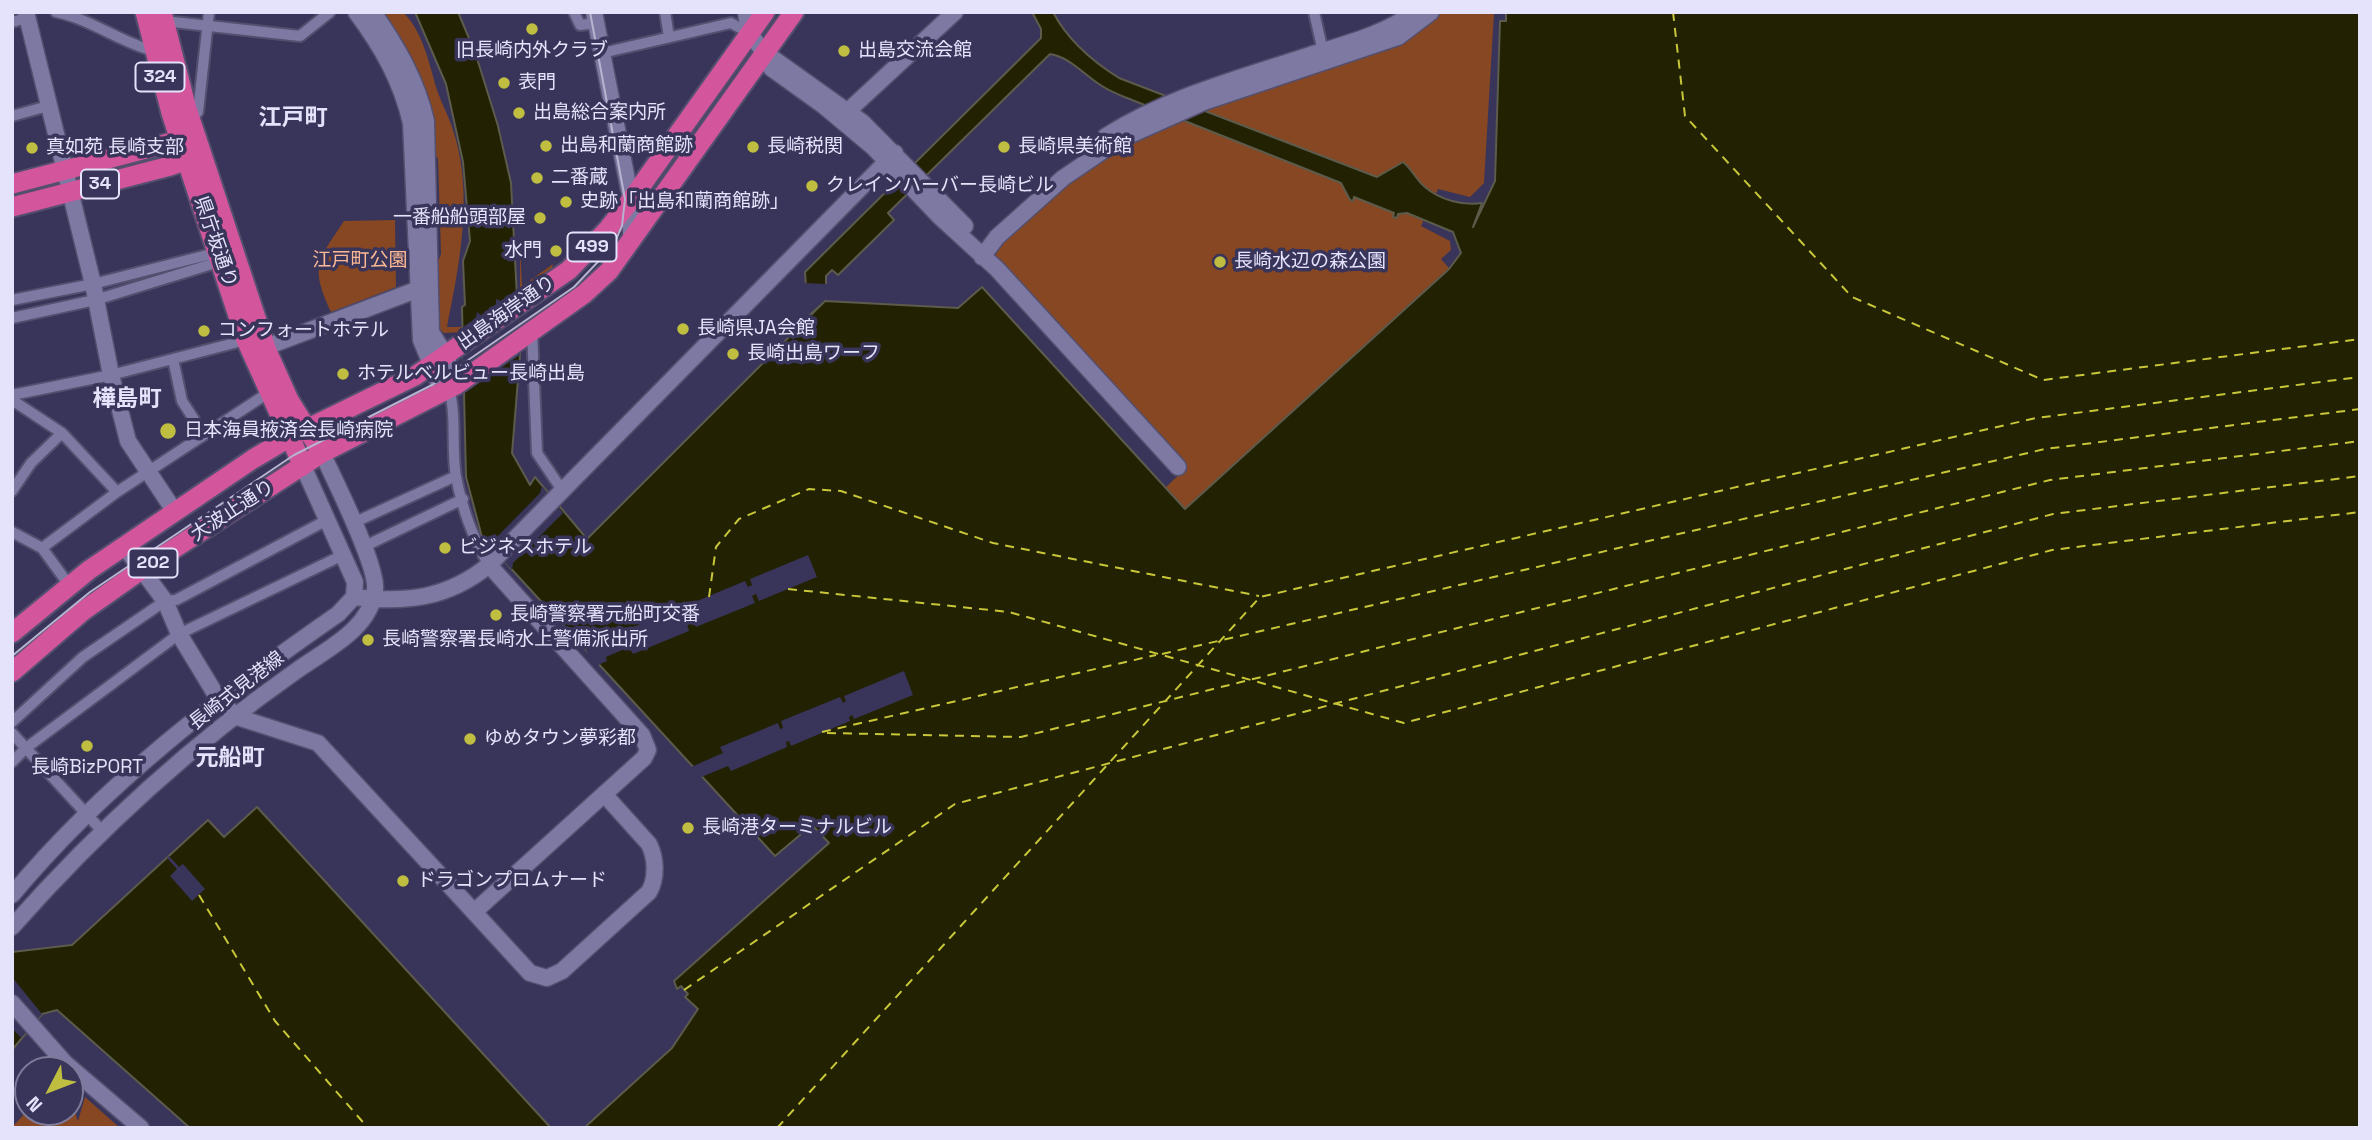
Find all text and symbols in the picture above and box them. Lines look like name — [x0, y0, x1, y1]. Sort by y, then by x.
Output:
marker: 旧長崎内外クラブ — [524, 21, 540, 37]
place label: 旧長崎内外クラブ — [456, 40, 608, 62]
place label: 出島交流会館 — [858, 40, 972, 62]
marker: 出島交流会館 — [836, 43, 852, 59]
road number: 324 — [136, 62, 184, 92]
place label: 表門 — [518, 72, 556, 94]
marker: 表門 — [496, 75, 512, 91]
place label: 出島総合案内所 — [533, 102, 666, 124]
district label: 江戸町 — [259, 105, 327, 133]
marker: 出島総合案内所 — [511, 105, 527, 121]
place label: 出島和蘭商館跡 — [560, 135, 693, 157]
place label: 長崎税関 — [767, 136, 843, 158]
place label: 長崎県美術館 — [1018, 136, 1132, 158]
place label: 真如苑 長崎支部 — [46, 137, 184, 159]
marker: 出島和蘭商館跡 — [538, 138, 554, 154]
marker: 長崎税関 — [745, 139, 761, 155]
marker: 長崎県美術館 — [996, 139, 1012, 155]
marker: 真如苑 長崎支部 — [24, 140, 40, 156]
place label: 二番蔵 — [551, 167, 608, 189]
road number: 34 — [81, 169, 119, 198]
marker: 二番蔵 — [529, 170, 545, 186]
place label: クレインハーバー長崎ビル — [826, 175, 1054, 197]
marker: クレインハーバー長崎ビル — [804, 178, 820, 194]
place label: 史跡「出島和蘭商館跡」 — [580, 191, 789, 213]
street label: 県庁坂通り — [189, 193, 241, 291]
marker: 史跡「出島和蘭商館跡」 — [558, 194, 574, 210]
place label: 一番船船頭部屋 — [393, 207, 526, 229]
marker: 一番船船頭部屋 — [532, 210, 548, 226]
road number: 499 — [568, 232, 616, 262]
place label: 水門 — [504, 240, 542, 262]
marker: 水門 — [548, 243, 564, 259]
park label: 江戸町公園 — [313, 250, 407, 272]
place label: 長崎水辺の森公園 — [1234, 251, 1386, 273]
marker: 長崎水辺の森公園 — [1212, 254, 1228, 270]
street label: 出島海岸通り — [454, 271, 560, 355]
place label: 長崎県JA会館 — [697, 318, 815, 340]
place label: コンフォートホテル — [218, 320, 389, 342]
marker: 長崎県JA会館 — [675, 321, 691, 337]
marker: コンフォートホテル — [196, 323, 212, 339]
place label: 長崎出島ワーフ — [747, 343, 880, 365]
marker: 長崎出島ワーフ — [725, 346, 741, 362]
place label: ホテルベルビュー長崎出島 — [357, 363, 585, 385]
marker: ホテルベルビュー長崎出島 — [335, 366, 351, 382]
district label: 樺島町 — [93, 386, 161, 414]
place label: 日本海員掖済会長崎病院 — [184, 420, 393, 442]
marker: 日本海員掖済会長崎病院 — [158, 421, 178, 441]
street label: 大波止通り — [187, 476, 279, 546]
place label: ビジネスホテル — [459, 537, 592, 559]
marker: ビジネスホテル — [437, 540, 453, 556]
road number: 202 — [128, 548, 178, 578]
place label: 長崎警察署元船町交番 — [510, 604, 700, 626]
marker: 長崎警察署元船町交番 — [488, 607, 504, 623]
place label: 長崎警察署長崎水上警備派出所 — [382, 629, 648, 651]
marker: 長崎警察署長崎水上警備派出所 — [360, 632, 376, 648]
street label: 長崎式見港線 — [185, 647, 289, 735]
place label: ゆめタウン夢彩都 — [484, 728, 636, 750]
marker: ゆめタウン夢彩都 — [462, 731, 478, 747]
marker: 長崎BizPORT — [79, 738, 95, 754]
district label: 元船町 — [196, 745, 264, 773]
place label: 長崎BizPORT — [31, 757, 143, 779]
place label: 長崎港ターミナルビル — [702, 817, 892, 839]
marker: 長崎港ターミナルビル — [680, 820, 696, 836]
place label: ドラゴンプロムナード — [417, 870, 607, 892]
marker: ドラゴンプロムナード — [395, 873, 411, 889]
north arrow — [14, 1056, 84, 1126]
text: N — [21, 1091, 48, 1117]

